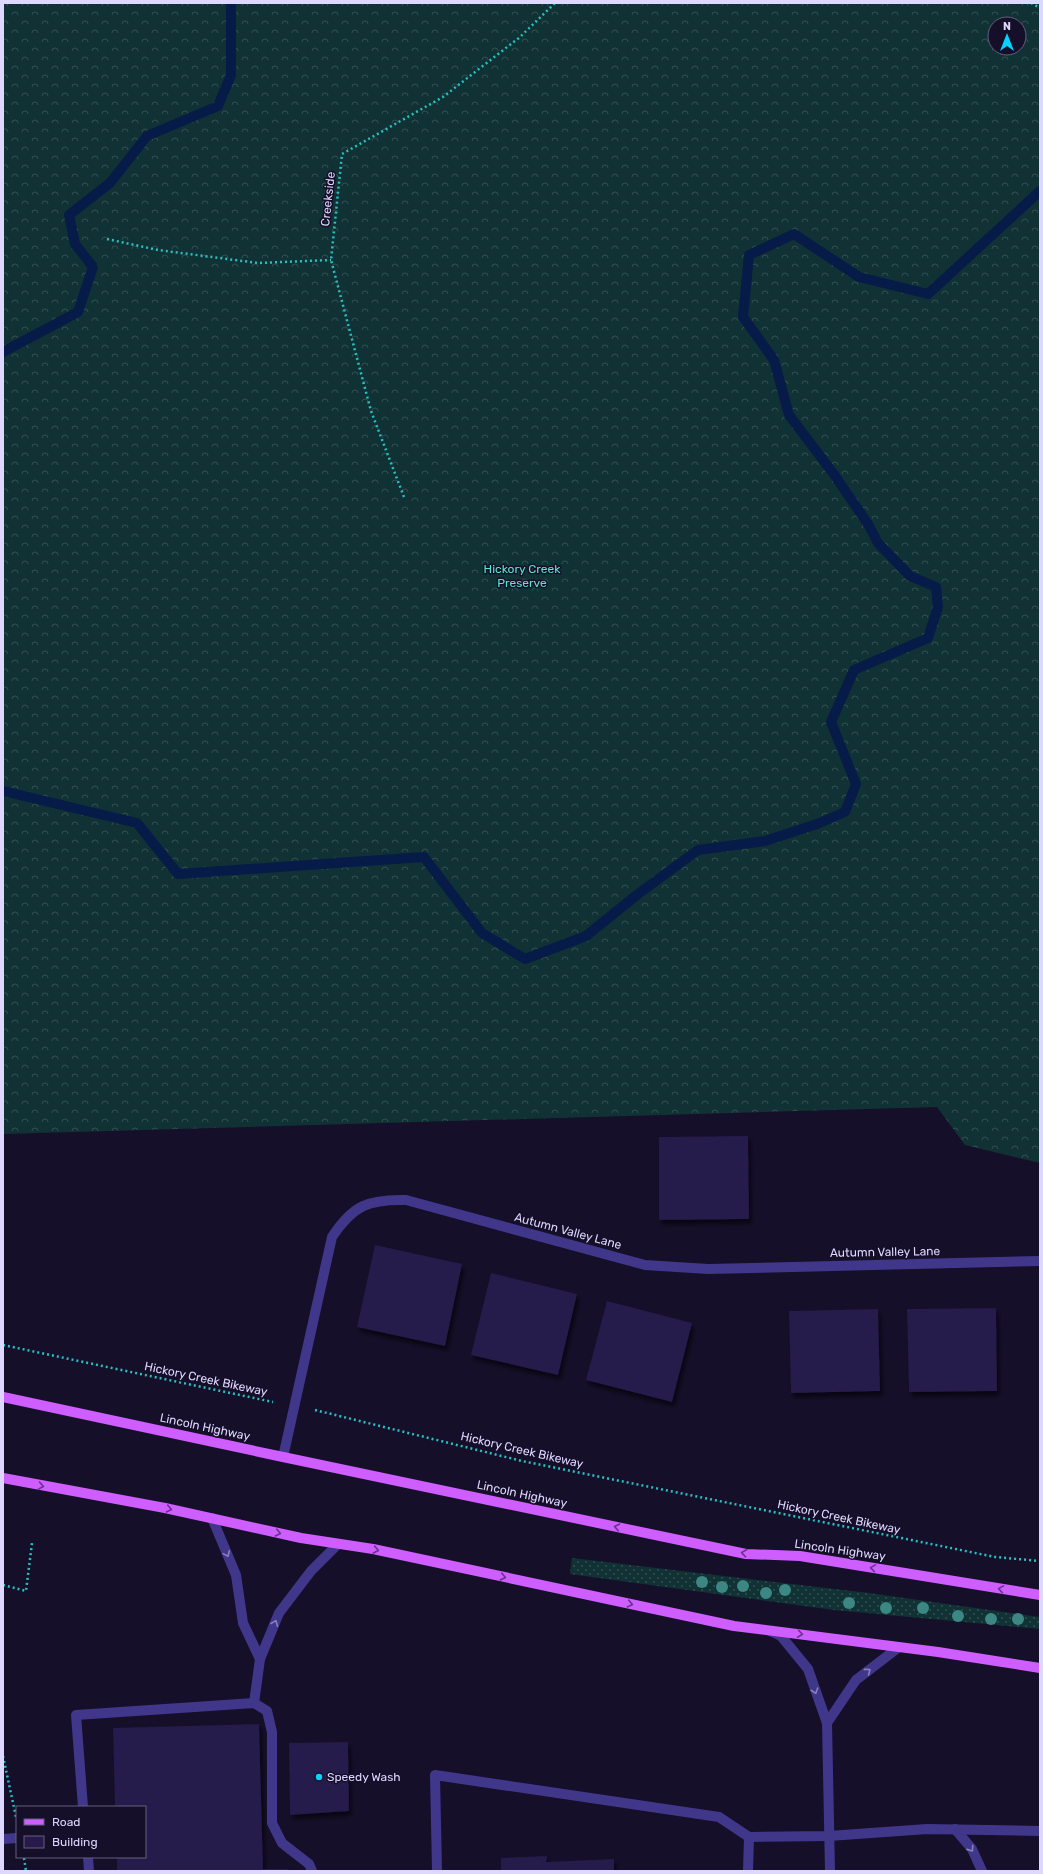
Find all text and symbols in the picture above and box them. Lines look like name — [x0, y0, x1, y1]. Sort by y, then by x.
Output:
north arrow — [987, 16, 1027, 56]
text: N — [1003, 20, 1011, 33]
street label: Creekside — [318, 171, 338, 227]
park label: Hickory Creek Preserve — [484, 562, 561, 590]
street label: Autumn Valley Lane — [513, 1210, 623, 1252]
street label: Autumn Valley Lane — [830, 1244, 941, 1260]
street label: Hickory Creek Bikeway — [143, 1359, 269, 1399]
street label: Lincoln Highway — [159, 1411, 252, 1443]
street label: Hickory Creek Bikeway — [459, 1429, 585, 1471]
street label: Lincoln Highway — [476, 1478, 569, 1510]
one-way arrow — [38, 1481, 44, 1490]
street label: Hickory Creek Bikeway — [776, 1497, 902, 1537]
one-way arrow — [166, 1504, 172, 1512]
one-way arrow — [614, 1524, 620, 1532]
one-way arrow — [274, 1528, 281, 1537]
street label: Lincoln Highway — [793, 1537, 887, 1563]
one-way arrow — [373, 1546, 379, 1554]
one-way arrow — [741, 1549, 747, 1558]
one-way arrow — [222, 1550, 230, 1558]
one-way arrow — [870, 1564, 876, 1573]
one-way arrow — [500, 1573, 506, 1581]
one-way arrow — [998, 1585, 1005, 1594]
one-way arrow — [627, 1600, 634, 1608]
one-way arrow — [270, 1619, 278, 1626]
one-way arrow — [797, 1629, 803, 1638]
one-way arrow — [864, 1668, 871, 1676]
one-way arrow — [811, 1687, 819, 1694]
place label: Speedy Wash — [327, 1770, 401, 1784]
marker: Speedy Wash — [314, 1772, 324, 1782]
legend — [16, 1806, 146, 1858]
text: Road — [52, 1815, 80, 1829]
text: Building — [52, 1835, 98, 1849]
one-way arrow — [966, 1844, 973, 1851]

